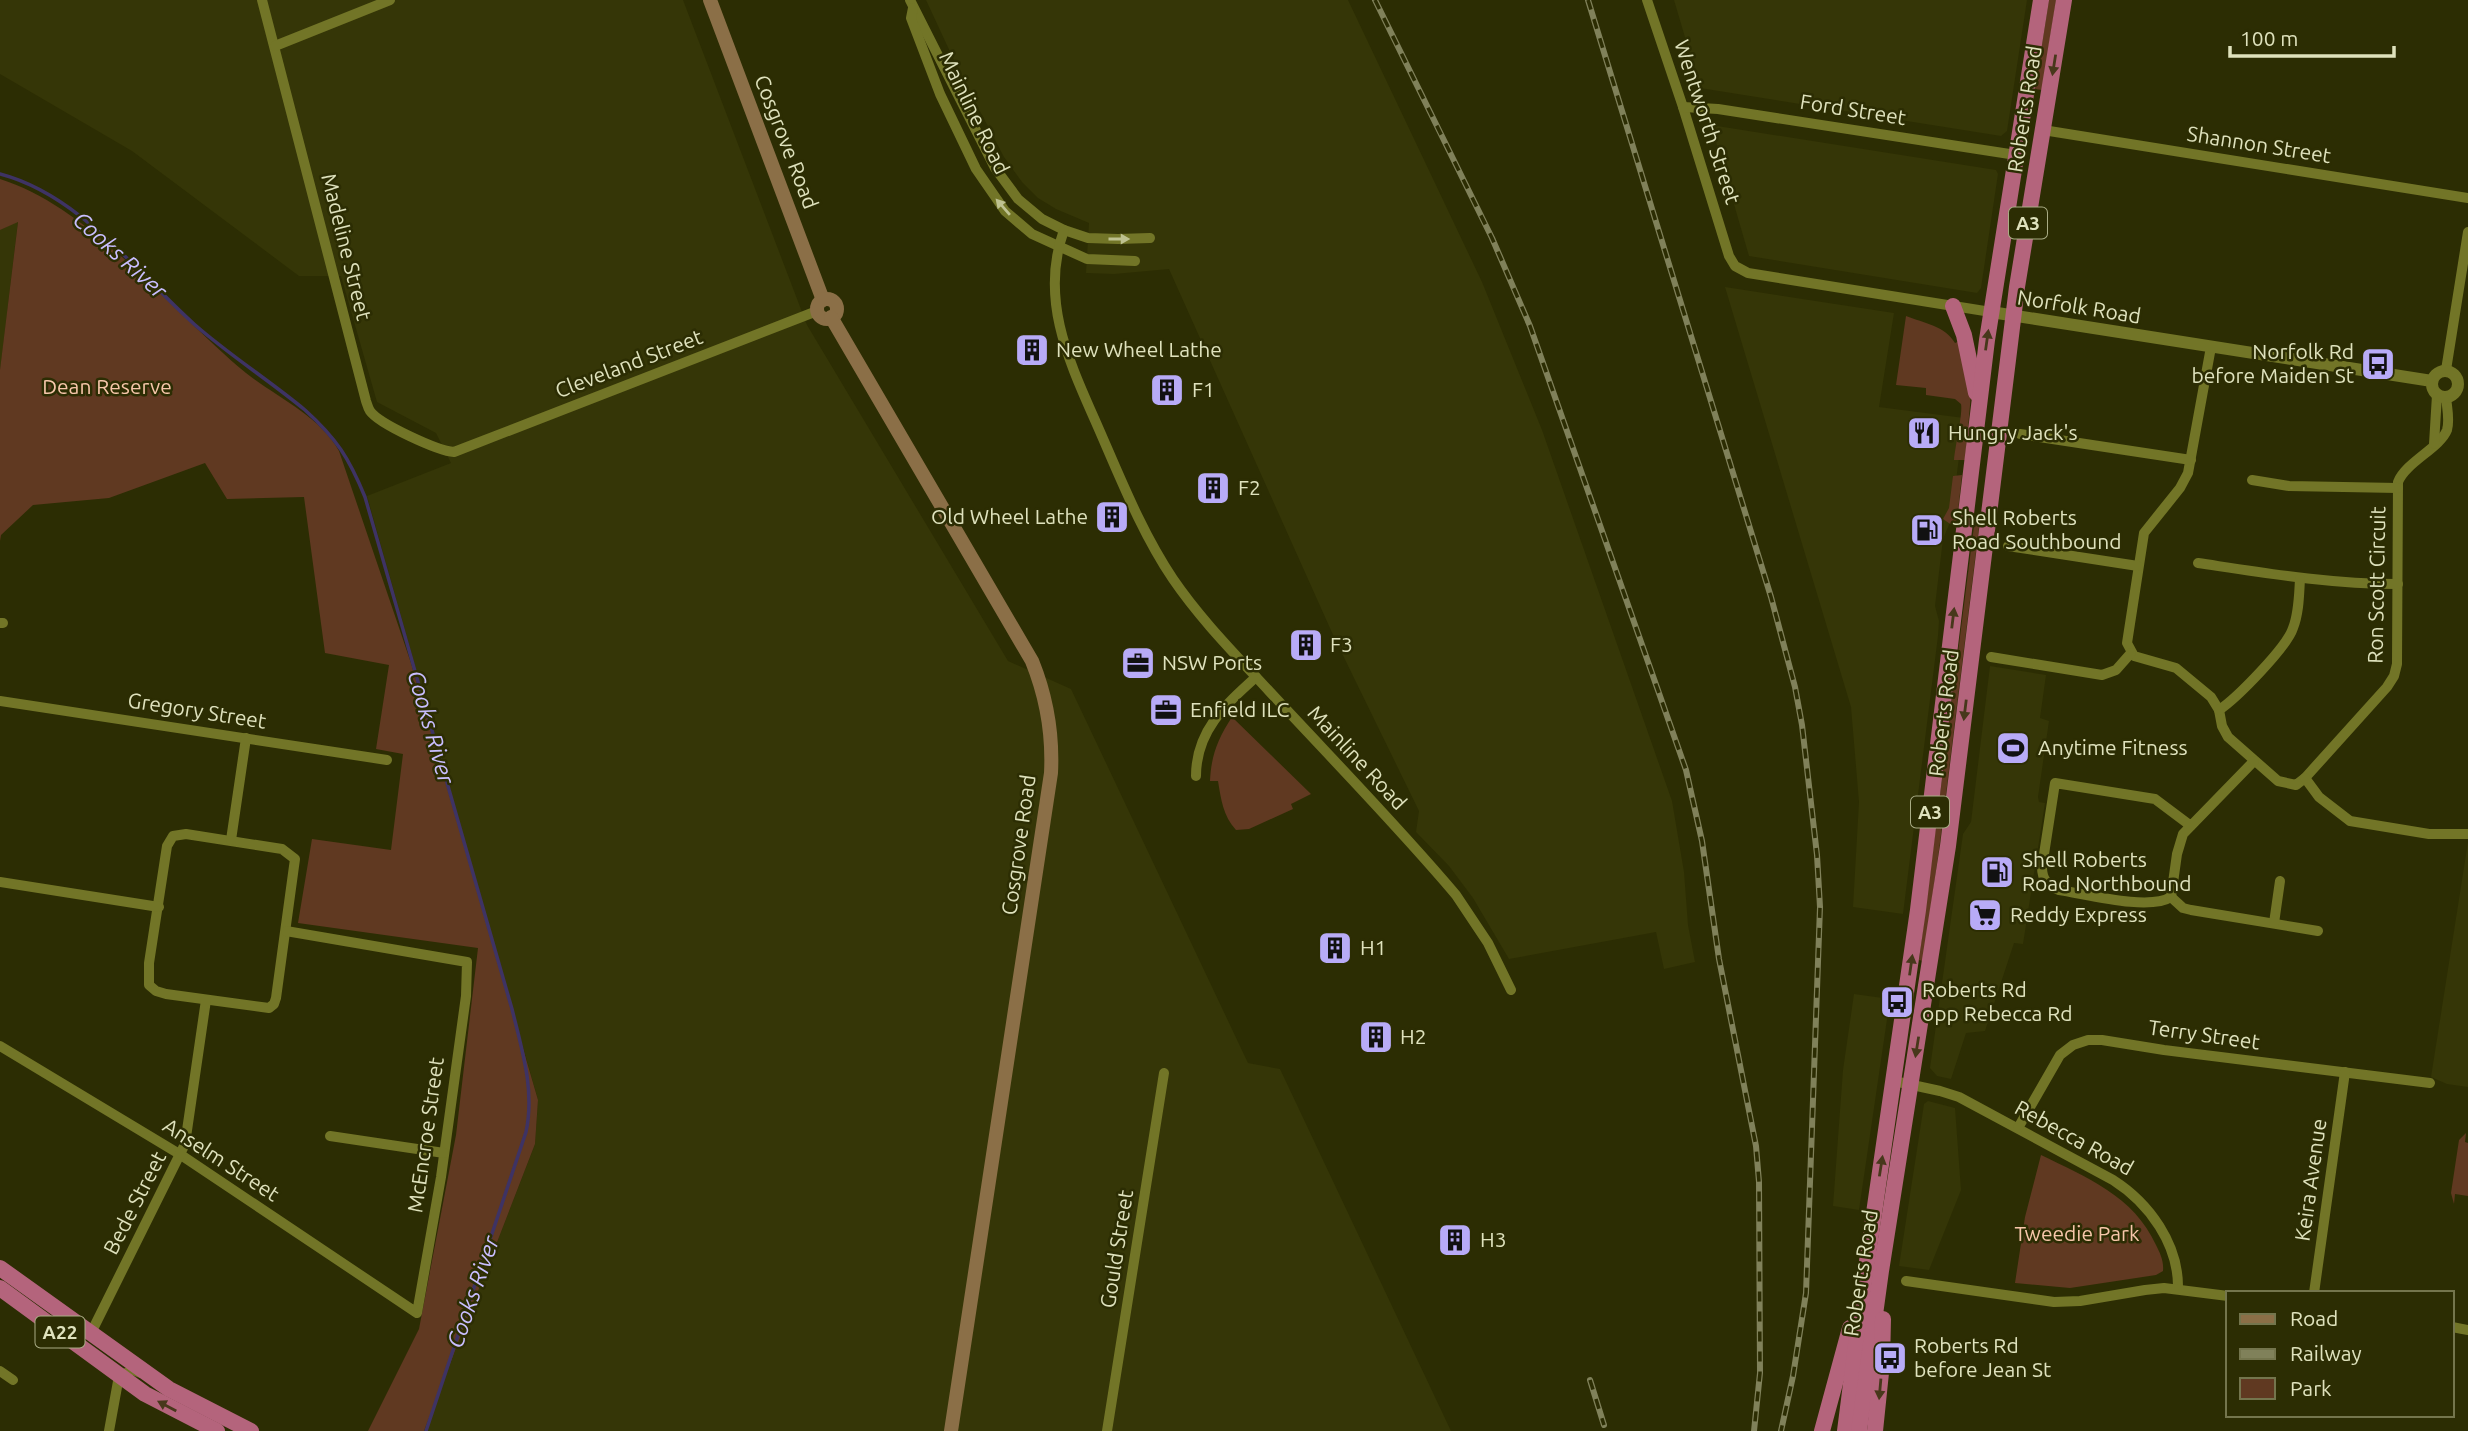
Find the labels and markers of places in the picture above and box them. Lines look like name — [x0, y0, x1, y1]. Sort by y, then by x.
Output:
building icon: New Wheel Lathe — [1013, 331, 1051, 369]
place label: New Wheel Lathe — [1056, 337, 1222, 361]
place label: Norfolk Rd before Maiden St — [2191, 339, 2354, 387]
bus stop icon: Norfolk Rd before Maiden St — [2359, 345, 2397, 383]
building icon: F1 — [1148, 371, 1186, 409]
place label: F1 — [1192, 377, 1215, 401]
restaurant icon: Hungry Jack's — [1905, 414, 1943, 452]
place label: Hungry Jack's — [1948, 420, 2078, 444]
building icon: F2 — [1194, 469, 1232, 507]
place label: F2 — [1238, 475, 1261, 499]
building icon: Old Wheel Lathe — [1093, 498, 1131, 536]
place label: Old Wheel Lathe — [931, 504, 1088, 528]
place label: Shell Roberts Road Southbound — [1952, 505, 2122, 553]
fuel station icon: Shell Roberts Road Southbound — [1908, 511, 1946, 549]
building icon: F3 — [1287, 626, 1325, 664]
place label: F3 — [1330, 632, 1353, 656]
office icon: NSW Ports — [1119, 644, 1157, 682]
place label: NSW Ports — [1162, 650, 1262, 674]
office icon: Enfield ILC — [1147, 691, 1185, 729]
place label: Enfield ILC — [1190, 697, 1289, 721]
sports icon: Anytime Fitness — [1994, 729, 2032, 767]
place label: Anytime Fitness — [2038, 735, 2188, 759]
place label: Shell Roberts Road Northbound — [2022, 847, 2192, 895]
fuel station icon: Shell Roberts Road Northbound — [1978, 853, 2016, 891]
supermarket icon: Reddy Express — [1966, 896, 2004, 934]
place label: Reddy Express — [2010, 902, 2147, 926]
building icon: H1 — [1316, 929, 1354, 967]
place label: H1 — [1360, 935, 1386, 959]
place label: Roberts Rd opp Rebecca Rd — [1922, 977, 2073, 1025]
bus stop icon: Roberts Rd opp Rebecca Rd — [1878, 983, 1916, 1021]
building icon: H2 — [1357, 1018, 1395, 1056]
place label: H2 — [1400, 1024, 1426, 1048]
building icon: H3 — [1436, 1221, 1474, 1259]
place label: H3 — [1480, 1227, 1506, 1251]
place label: Roberts Rd before Jean St — [1914, 1333, 2051, 1381]
bus stop icon: Roberts Rd before Jean St — [1871, 1339, 1909, 1377]

